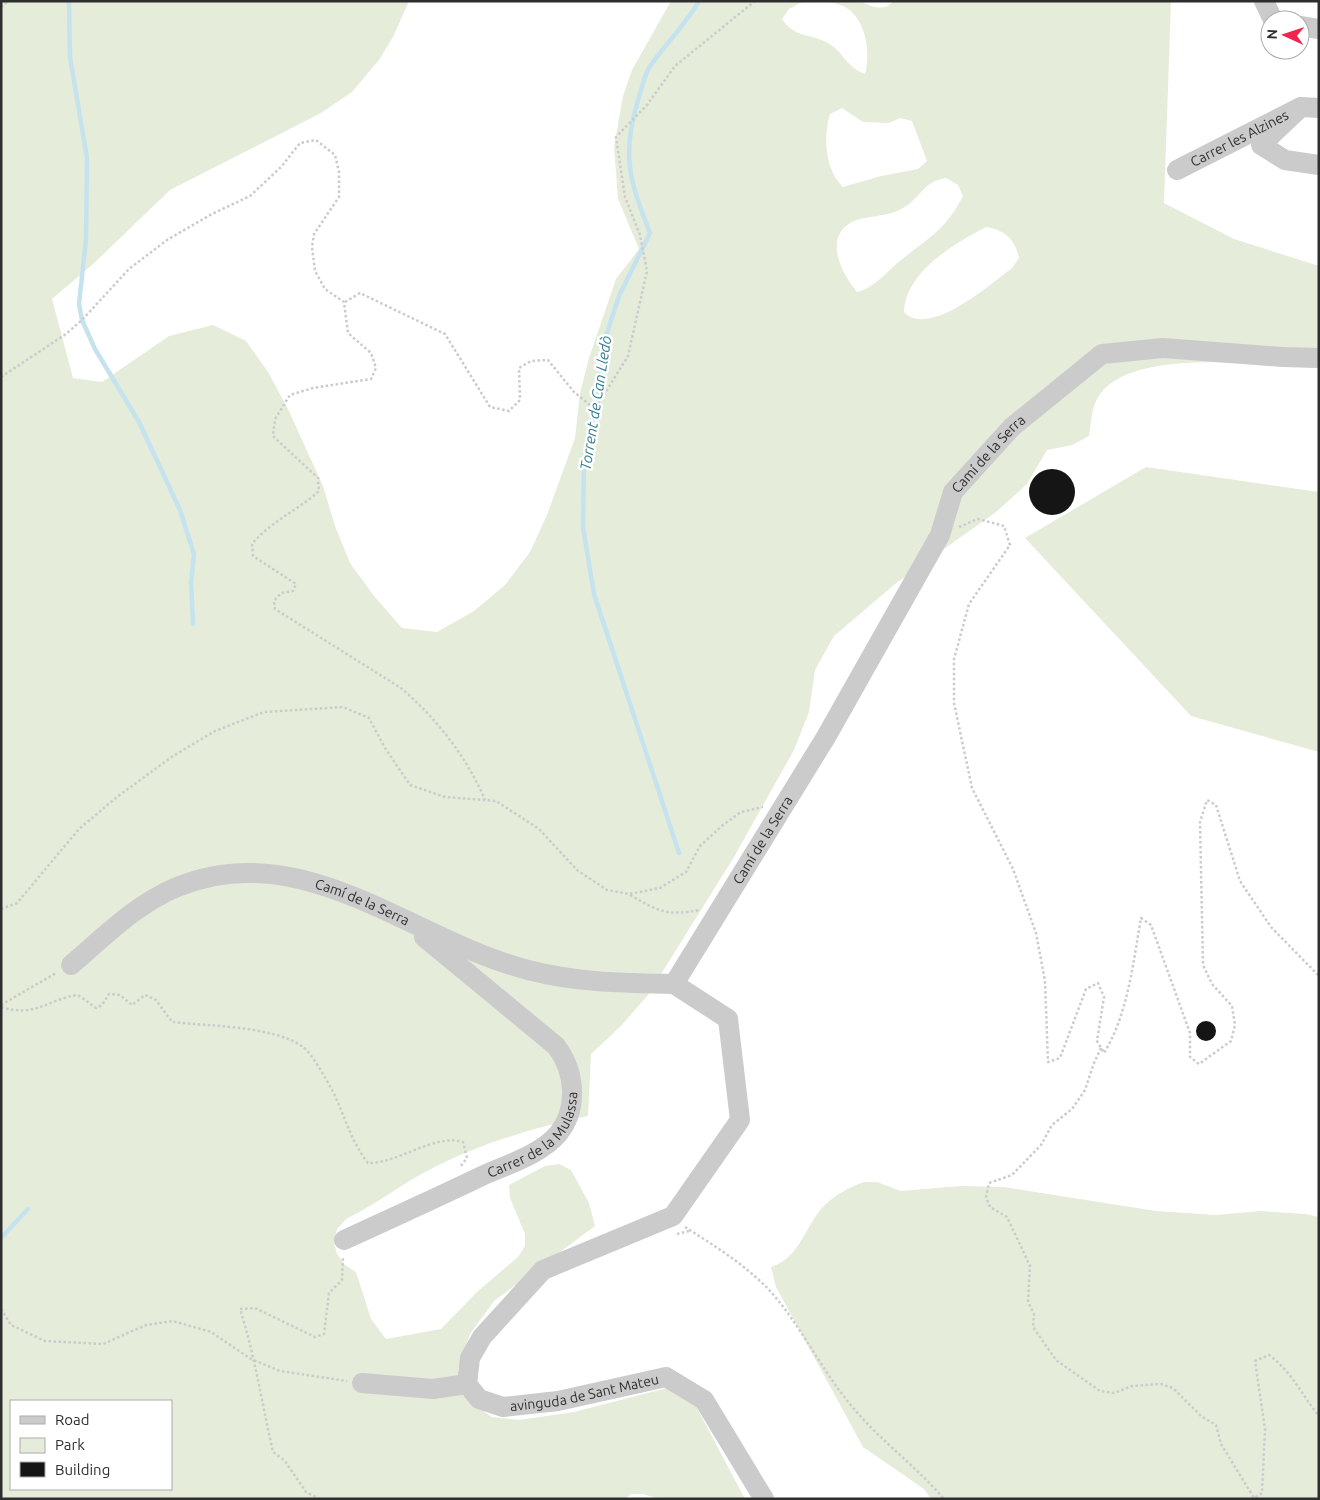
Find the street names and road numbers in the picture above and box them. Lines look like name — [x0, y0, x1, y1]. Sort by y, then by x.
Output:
street label: Carrer les Alzines — [1188, 107, 1291, 170]
street label: Camí de la Serra — [948, 412, 1028, 496]
street label: Camí de la Serra — [729, 793, 796, 887]
street label: Camí de la Serra — [313, 876, 412, 929]
street label: Carrer de la Mulassa — [485, 1091, 580, 1181]
street label: avinguda de Sant Mateu — [509, 1371, 660, 1414]

